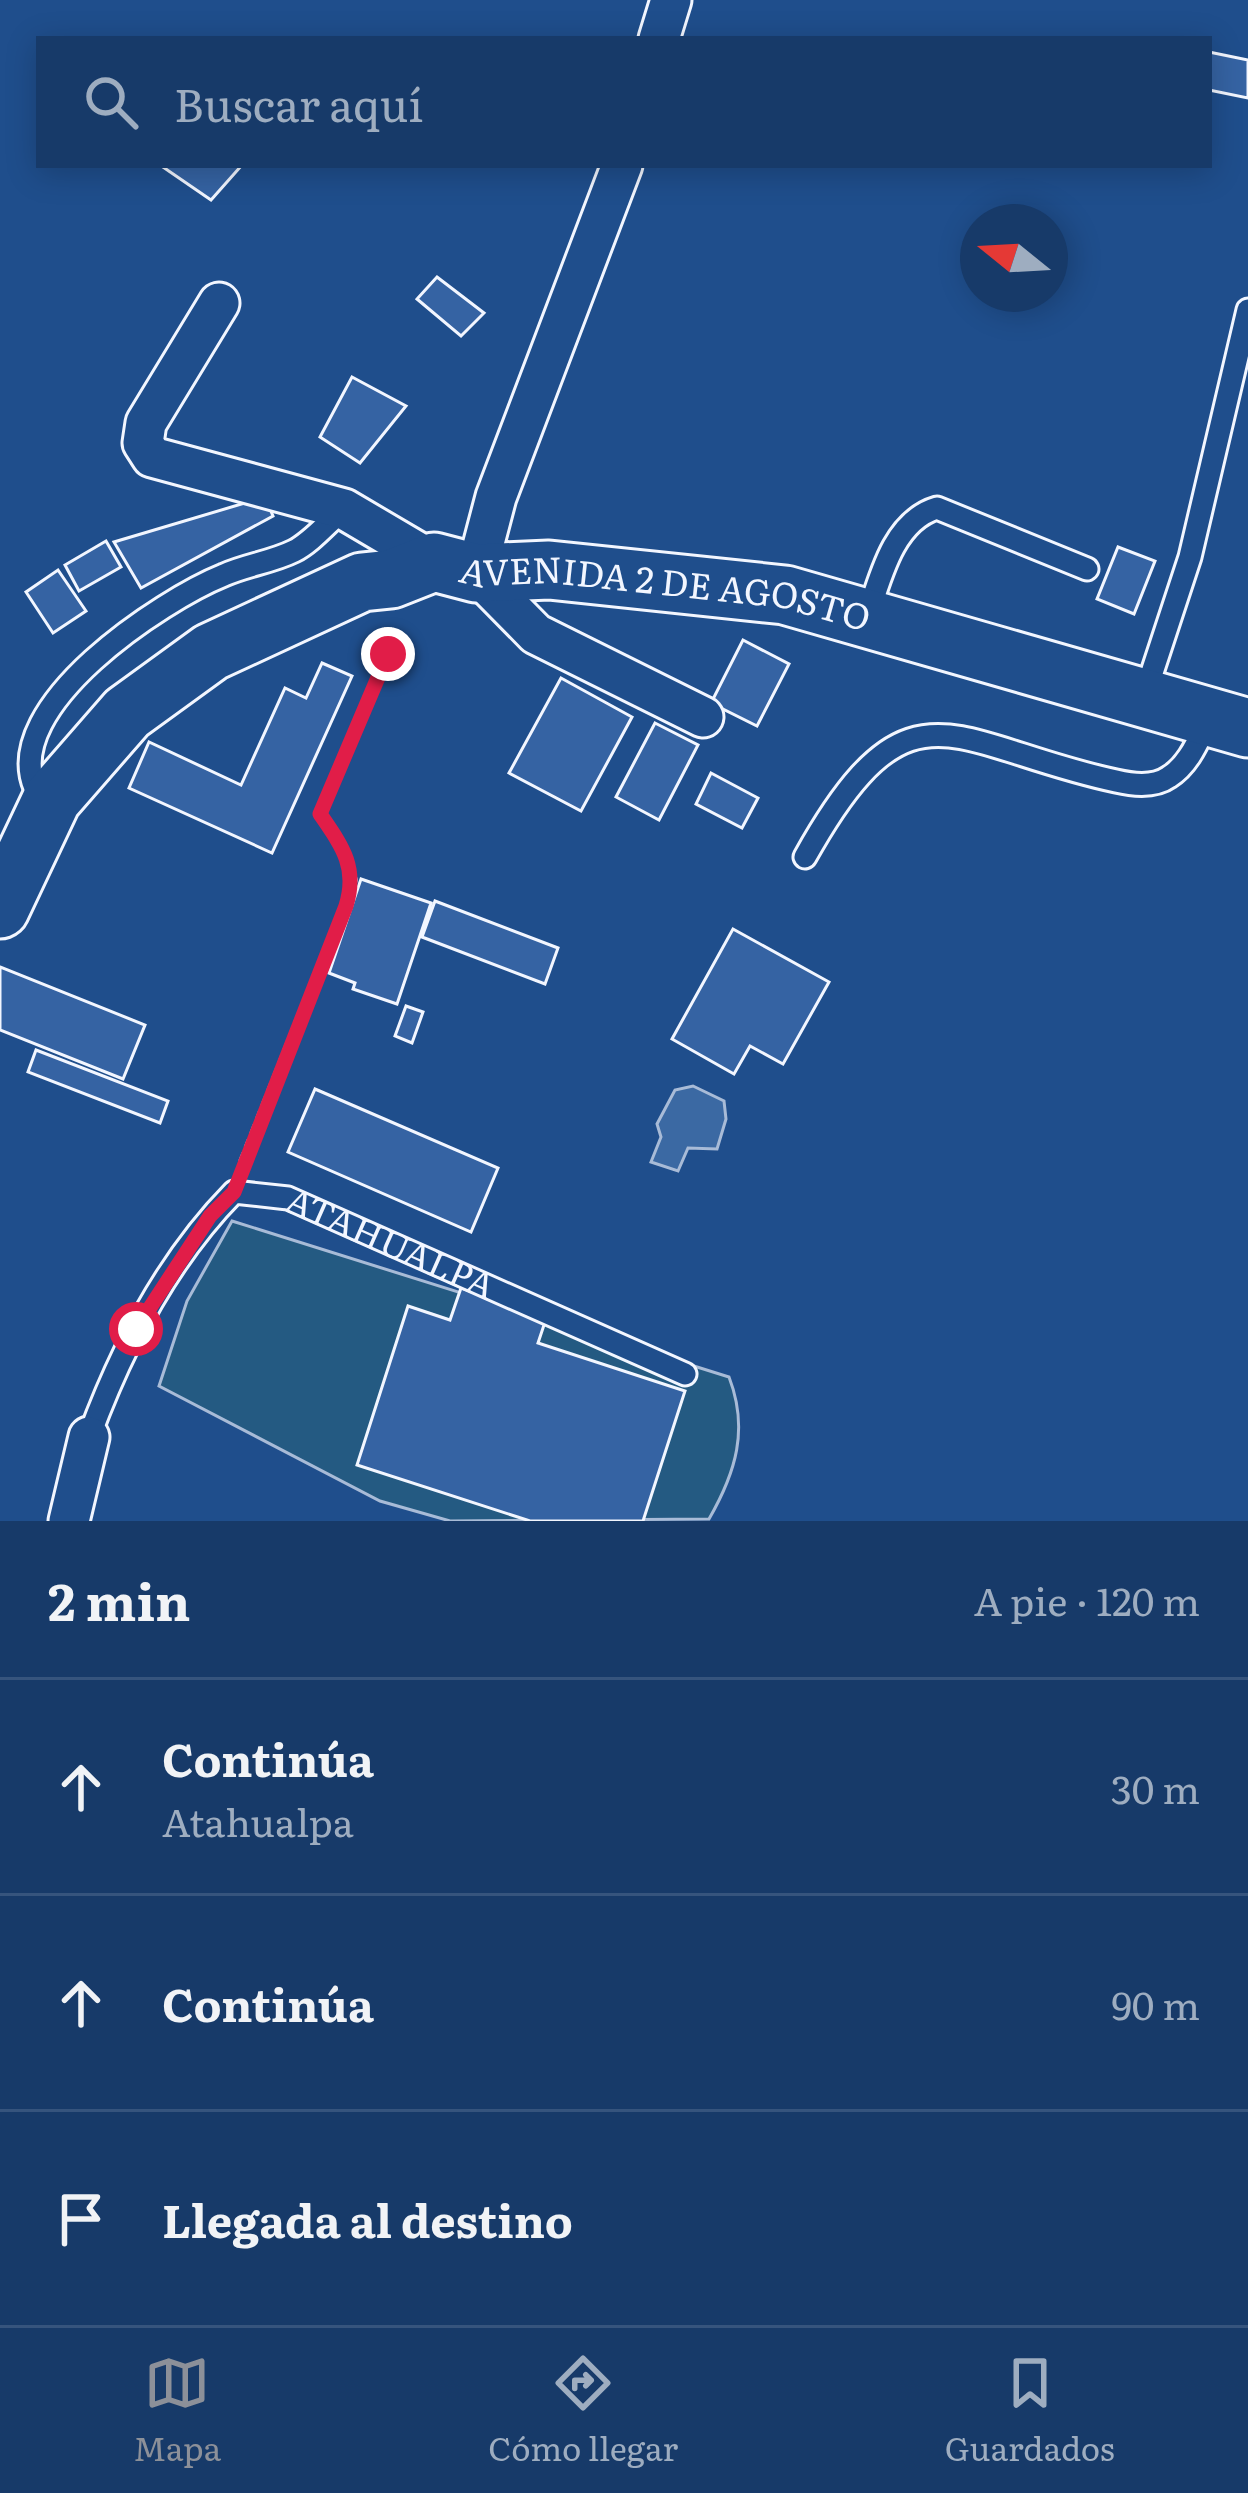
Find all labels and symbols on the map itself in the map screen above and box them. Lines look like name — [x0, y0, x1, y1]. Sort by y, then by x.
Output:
north arrow — [960, 204, 1068, 312]
street label: AVENIDA 2 DE AGOSTO — [455, 540, 877, 642]
route end — [361, 627, 415, 681]
street label: ATAHUALPA — [278, 1171, 505, 1311]
route start — [109, 1302, 163, 1356]

